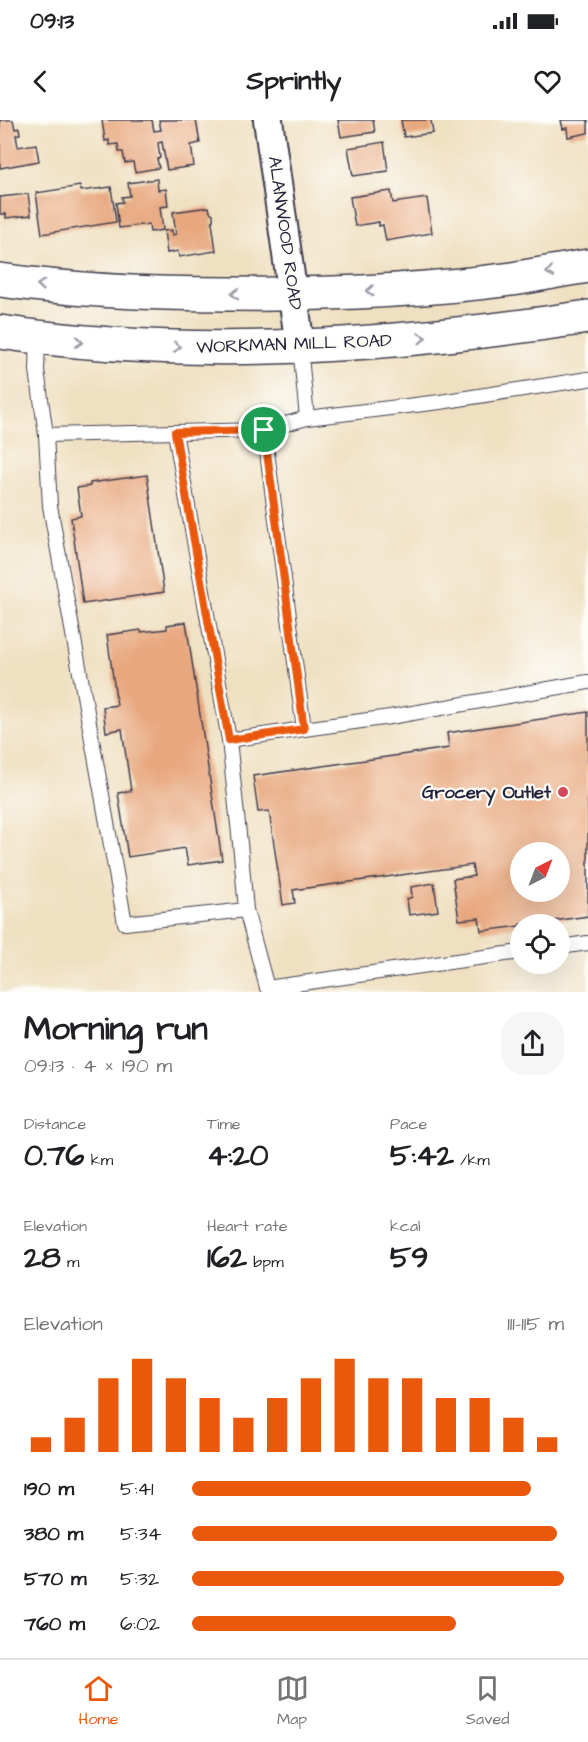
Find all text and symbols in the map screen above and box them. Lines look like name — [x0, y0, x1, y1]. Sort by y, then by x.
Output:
text: 09:13 — [30, 6, 74, 37]
text: Sprintly — [247, 62, 341, 100]
icon: back — [24, 65, 57, 98]
icon: heart — [531, 65, 564, 98]
street label: ALANWOOD ROAD — [262, 155, 308, 312]
one-way arrow — [545, 265, 555, 278]
one-way arrow — [36, 279, 45, 292]
one-way arrow — [366, 284, 375, 297]
one-way arrow — [231, 288, 240, 300]
street label: WORKMAN MILL ROAD — [196, 328, 392, 360]
one-way arrow — [417, 332, 426, 345]
one-way arrow — [74, 335, 83, 348]
one-way arrow — [172, 341, 181, 354]
pin — [238, 404, 289, 455]
icon: arrive — [247, 413, 280, 446]
place label: Grocery Outlet — [422, 780, 552, 806]
marker: Grocery Outlet — [556, 785, 570, 799]
north arrow — [510, 842, 570, 902]
map controls — [510, 842, 570, 974]
button: locate — [510, 914, 570, 974]
text: Morning run — [24, 1006, 208, 1052]
button: share — [501, 1012, 564, 1075]
text: 09:13 · 4 × 190 m — [24, 1052, 172, 1080]
text: Distance — [24, 1113, 86, 1135]
text: Time — [207, 1113, 241, 1135]
text: Pace — [390, 1113, 427, 1135]
text: 0.76 — [24, 1135, 84, 1177]
text: 4:20 — [207, 1135, 269, 1177]
text: 5:42 — [390, 1135, 454, 1177]
text: km — [84, 1149, 113, 1171]
text: /km — [454, 1149, 490, 1171]
text: Elevation — [24, 1215, 87, 1237]
text: Heart rate — [207, 1215, 287, 1237]
text: kcal — [390, 1215, 421, 1237]
text: 28 — [24, 1237, 61, 1279]
text: 162 — [207, 1237, 247, 1279]
text: 59 — [390, 1237, 428, 1279]
text: m — [61, 1251, 79, 1273]
text: bpm — [247, 1251, 284, 1273]
text: Elevation — [24, 1310, 103, 1338]
text: 111–115 m — [507, 1310, 564, 1338]
text: 190 m — [24, 1475, 74, 1503]
text: 5:41 — [120, 1475, 154, 1503]
text: 380 m — [24, 1520, 83, 1548]
text: 5:34 — [120, 1520, 161, 1548]
text: 570 m — [24, 1565, 87, 1593]
text: 5:32 — [120, 1565, 159, 1593]
text: 760 m — [24, 1610, 85, 1638]
text: 6:02 — [120, 1610, 160, 1638]
tab: Home — [79, 1672, 118, 1730]
tab: Map — [276, 1672, 309, 1730]
tab: Saved — [466, 1672, 509, 1730]

